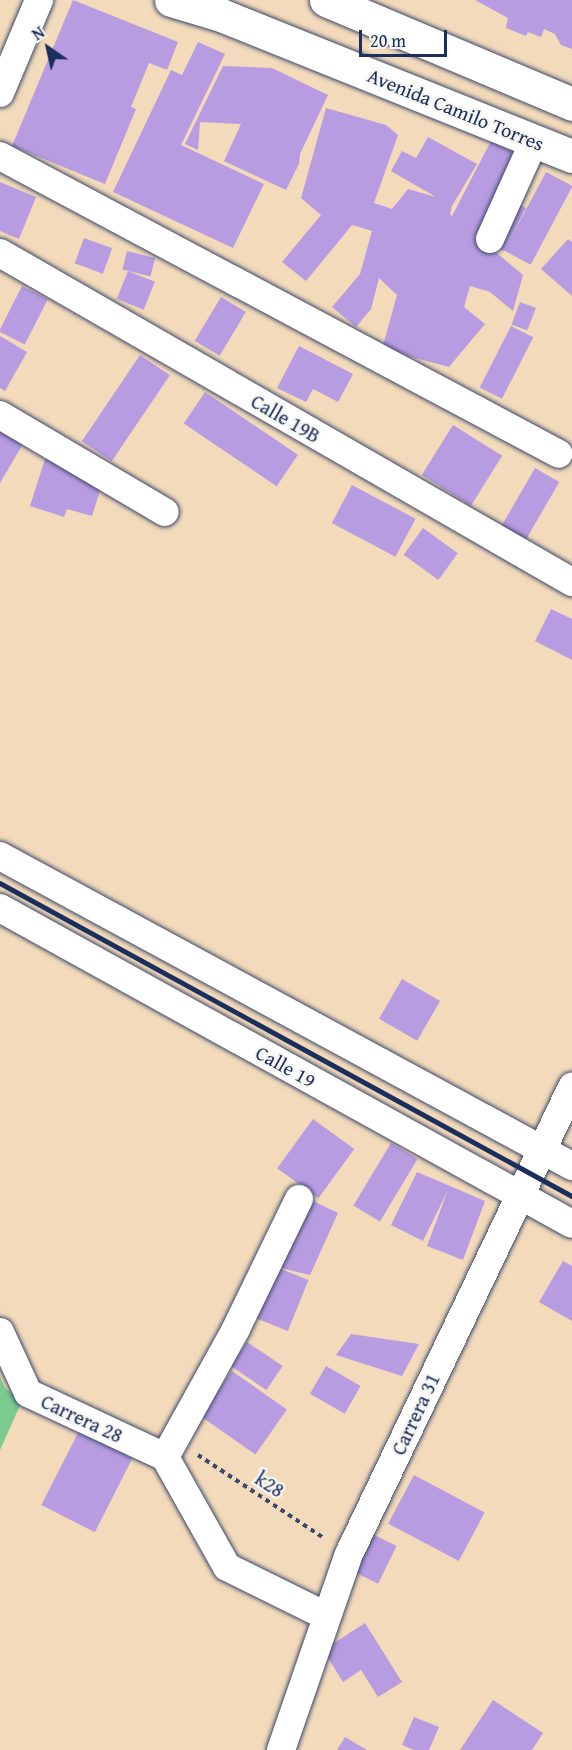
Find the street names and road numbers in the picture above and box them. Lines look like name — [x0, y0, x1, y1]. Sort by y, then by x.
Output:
street label: Avenida Camilo Torres — [364, 63, 548, 155]
street label: Calle 19B — [247, 389, 325, 447]
street label: Calle 19 — [252, 1040, 320, 1092]
street label: Carrera 31 — [386, 1369, 444, 1459]
street label: Carrera 28 — [37, 1389, 127, 1447]
street label: k28 — [251, 1466, 289, 1502]

